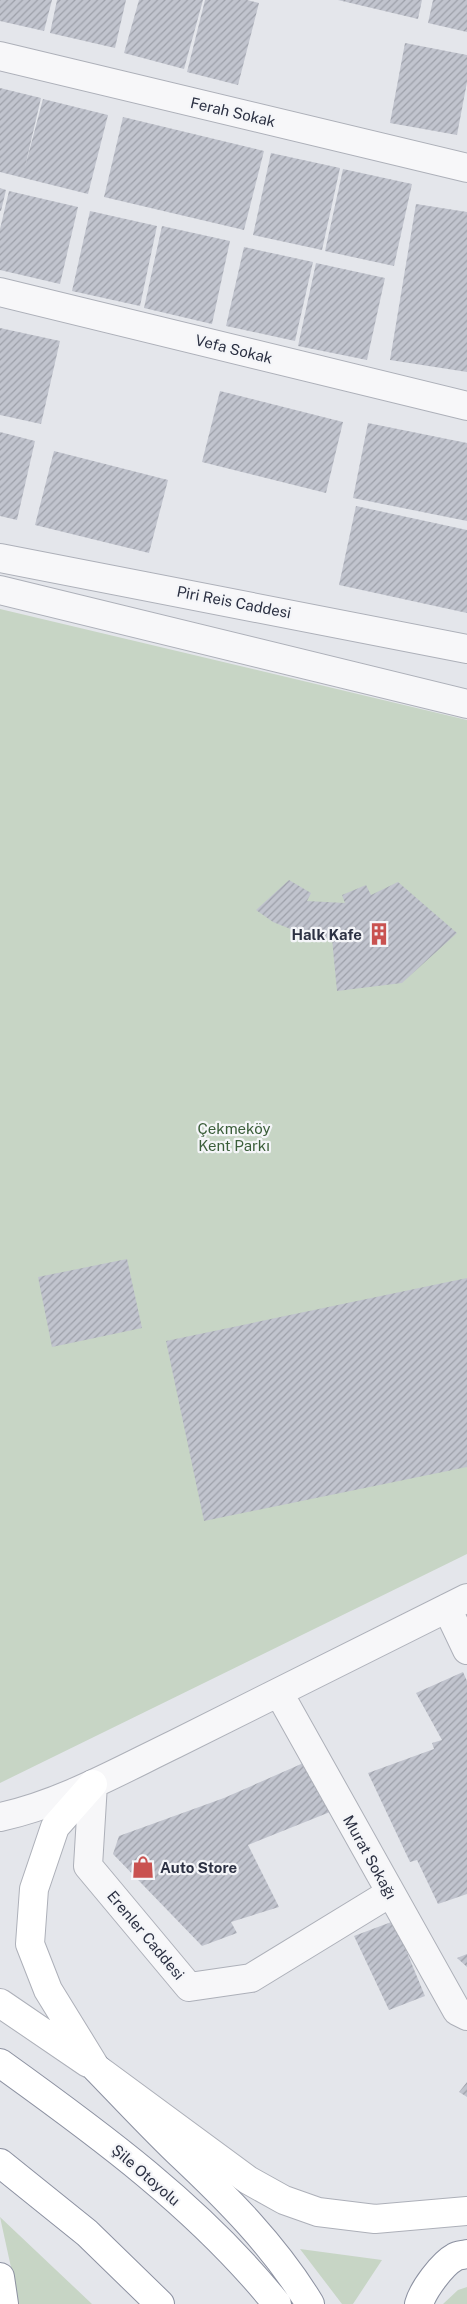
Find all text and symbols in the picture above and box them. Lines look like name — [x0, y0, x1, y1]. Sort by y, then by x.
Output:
street label: Ferah Sokak — [189, 94, 277, 130]
street label: Vefa Sokak — [194, 331, 274, 367]
street label: Piri Reis Caddesi — [175, 583, 293, 621]
building icon: Halk Kafe — [366, 921, 392, 947]
place label: Halk Kafe — [292, 926, 362, 943]
park label: Çekmeköy Kent Parkı — [197, 1120, 271, 1154]
street label: Murat Sokağı — [340, 1812, 400, 1902]
shop icon: Auto Store — [130, 1854, 156, 1880]
place label: Auto Store — [160, 1859, 237, 1876]
street label: Erenler Caddesi — [104, 1887, 188, 1983]
street label: Şile Otoyolu — [109, 2141, 183, 2209]

